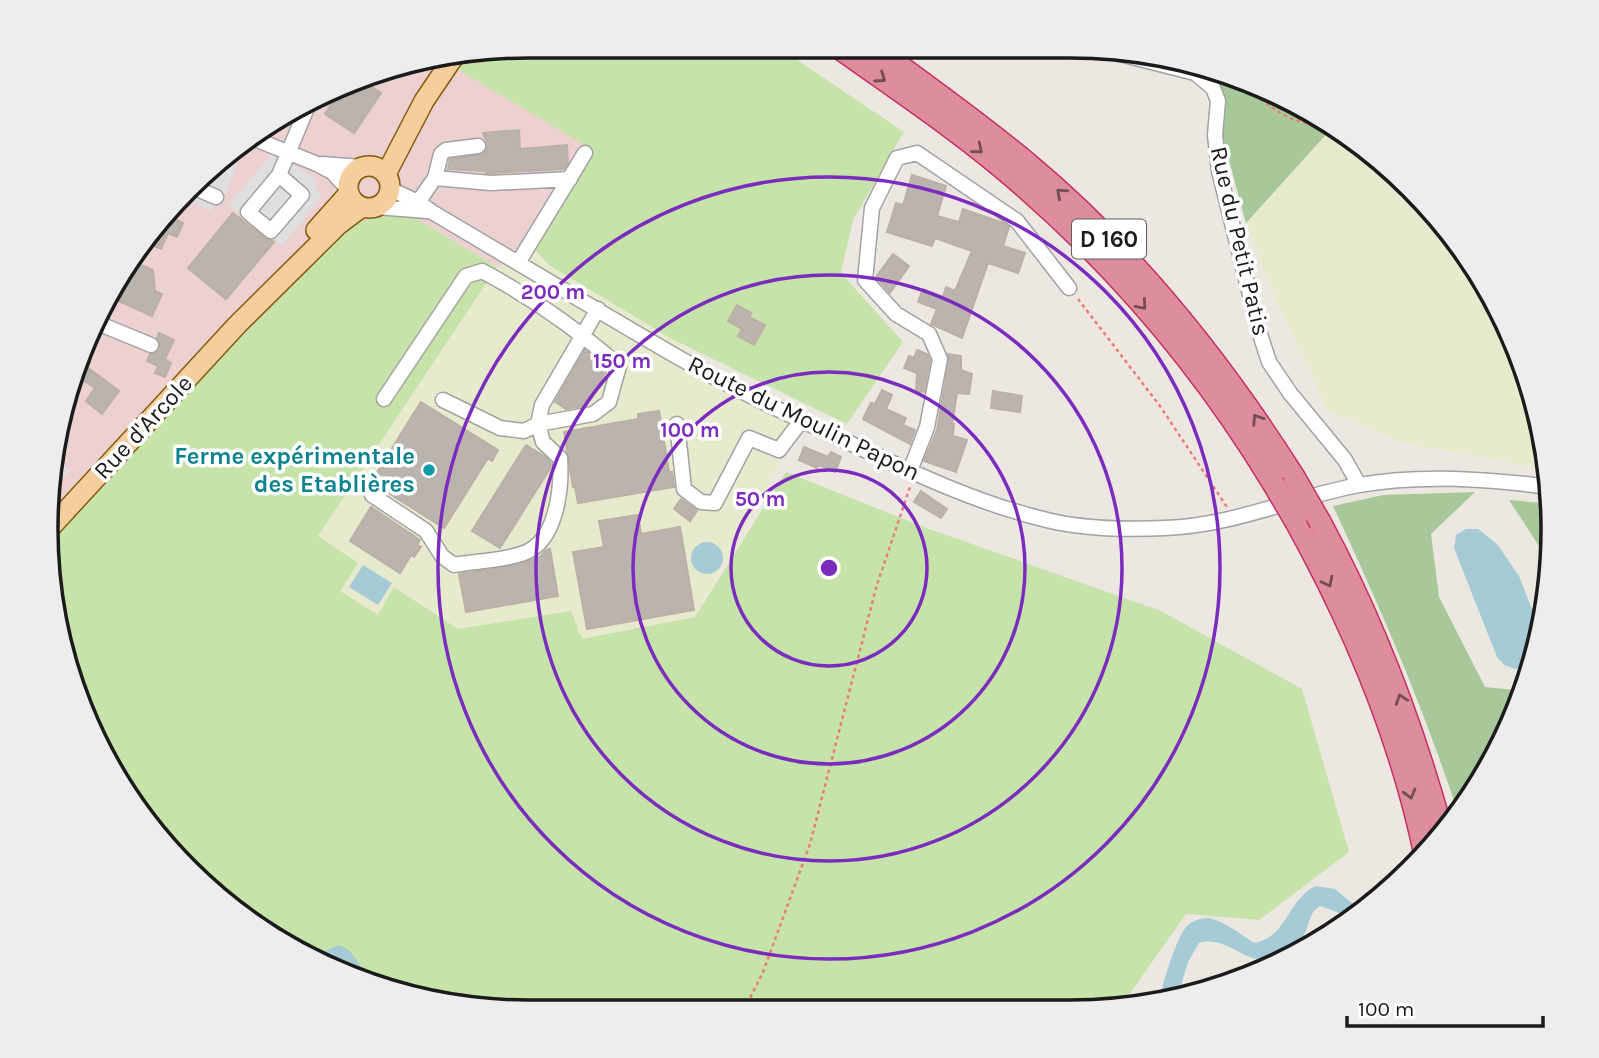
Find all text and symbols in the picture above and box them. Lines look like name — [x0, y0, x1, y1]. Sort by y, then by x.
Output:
one-way arrow — [873, 70, 886, 82]
one-way arrow — [970, 140, 982, 153]
street label: Rue du Petit Patis — [1205, 144, 1275, 338]
one-way arrow — [1056, 188, 1069, 201]
road number: D 160 — [1072, 220, 1146, 258]
text: 200 m — [521, 280, 585, 304]
one-way arrow — [1134, 297, 1147, 310]
text: 150 m — [593, 349, 651, 373]
street label: Route du Moulin Papon — [684, 350, 924, 486]
street label: Rue d'Arcole — [88, 369, 198, 485]
one-way arrow — [1253, 414, 1266, 427]
text: 100 m — [660, 418, 720, 442]
place label: Ferme expérimentale des Etablières — [174, 442, 415, 498]
marker: Ferme expérimentale des Etablières — [421, 462, 437, 478]
text: 50 m — [735, 487, 785, 511]
centre of rings — [817, 556, 841, 580]
one-way arrow — [1320, 575, 1334, 587]
one-way arrow — [1396, 694, 1410, 706]
one-way arrow — [1402, 788, 1417, 800]
scale bar — [1347, 984, 1543, 1028]
text: 100 m — [1358, 997, 1415, 1021]

